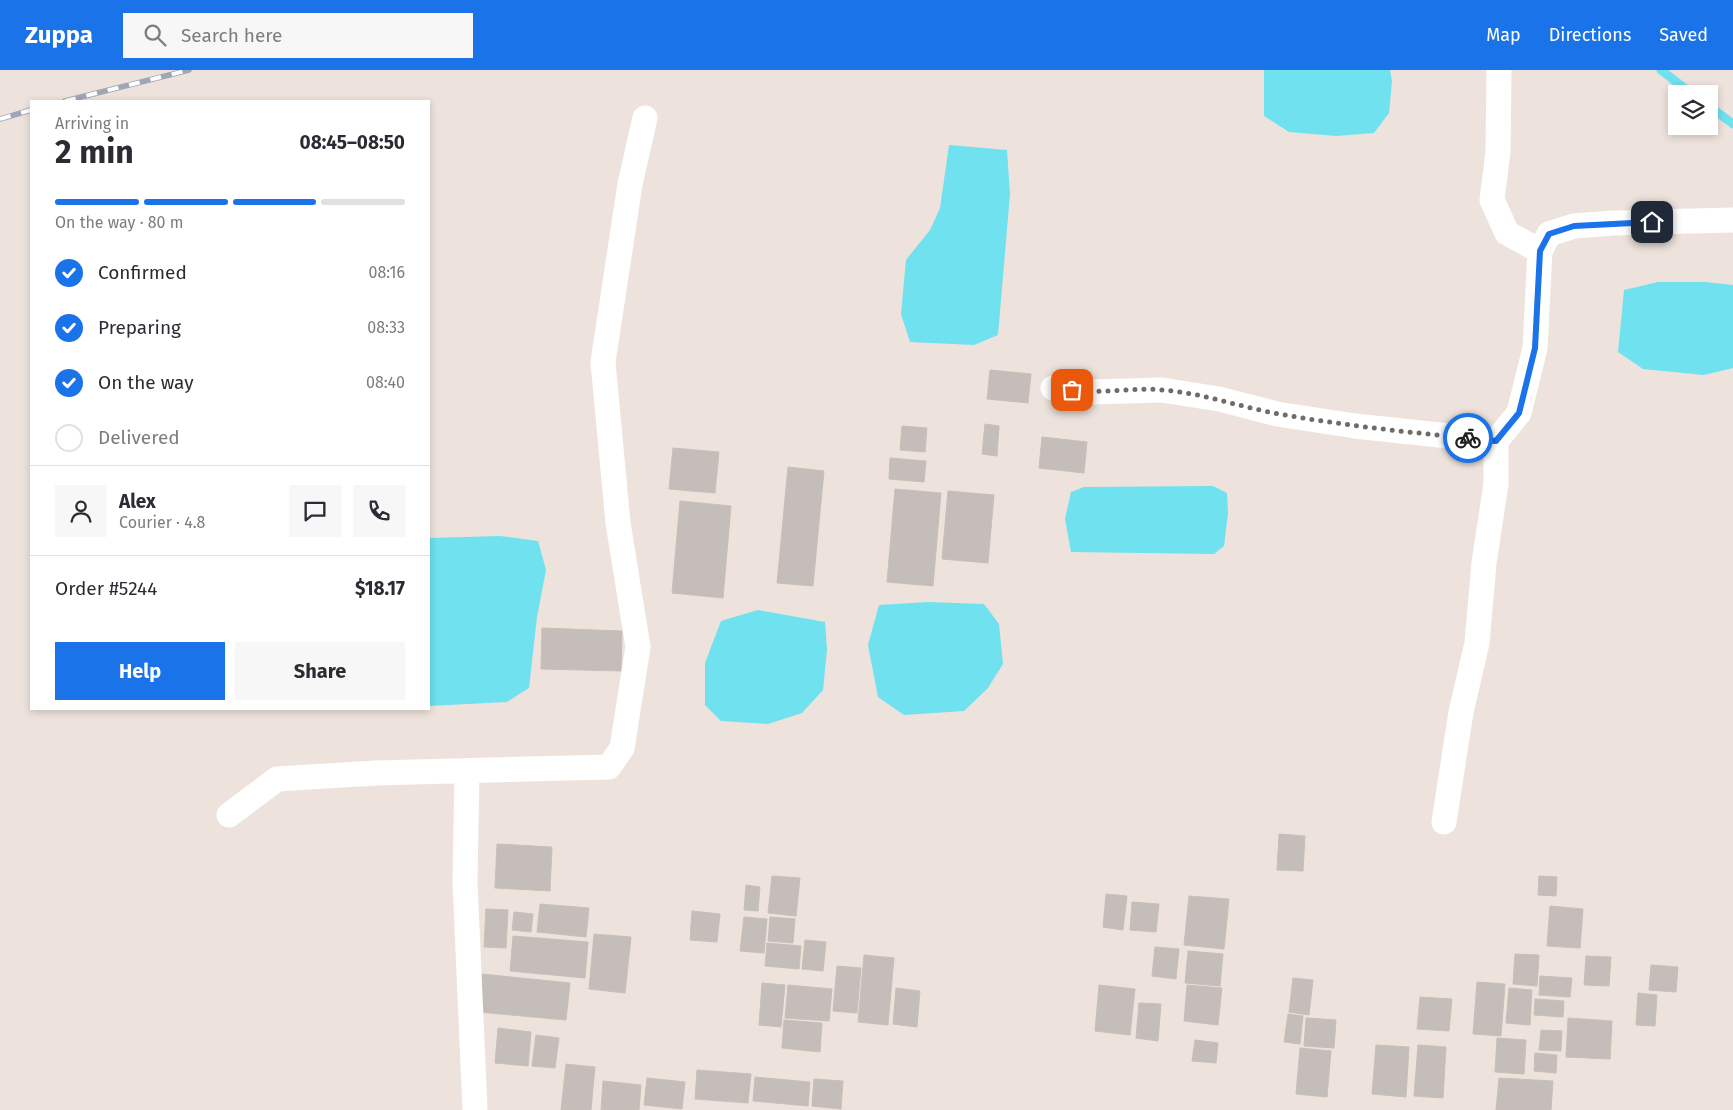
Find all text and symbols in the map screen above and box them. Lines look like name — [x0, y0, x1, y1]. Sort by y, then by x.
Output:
search box — [123, 13, 473, 58]
text: Zuppa — [25, 21, 93, 49]
icon: search — [141, 21, 169, 49]
text: Search here — [181, 24, 282, 47]
text: Map — [1486, 24, 1521, 46]
text: Directions — [1549, 24, 1631, 46]
text: Saved — [1659, 24, 1708, 46]
map controls — [1668, 85, 1718, 135]
button: layers — [1668, 85, 1718, 135]
text: Arriving in — [55, 114, 129, 133]
text: 08:45–08:50 — [300, 131, 405, 154]
text: 2 min — [55, 133, 134, 171]
pin — [1631, 201, 1673, 243]
icon: home — [1638, 208, 1666, 236]
text: On the way · 80 m — [55, 213, 183, 232]
icon: check — [55, 259, 83, 287]
text: Confirmed — [98, 261, 187, 284]
text: 08:16 — [369, 263, 405, 282]
icon: check — [55, 314, 83, 342]
text: Preparing — [98, 316, 181, 339]
text: 08:33 — [367, 318, 405, 337]
icon: check — [55, 369, 83, 397]
pin — [1051, 369, 1093, 411]
text: On the way — [98, 371, 194, 394]
text: 08:40 — [366, 373, 405, 392]
icon: bag — [1058, 376, 1086, 404]
courier — [1443, 413, 1493, 463]
icon: bike — [1454, 424, 1482, 452]
text: Delivered — [98, 426, 180, 449]
button: person — [55, 485, 107, 537]
button: chat — [289, 485, 341, 537]
button: phone — [353, 485, 405, 537]
text: Alex — [119, 490, 156, 513]
text: Courier · 4.8 — [119, 513, 205, 532]
text: Order #5244 — [55, 577, 157, 600]
text: $18.17 — [355, 577, 405, 600]
button: Help — [55, 642, 225, 700]
button: Share — [235, 642, 405, 700]

